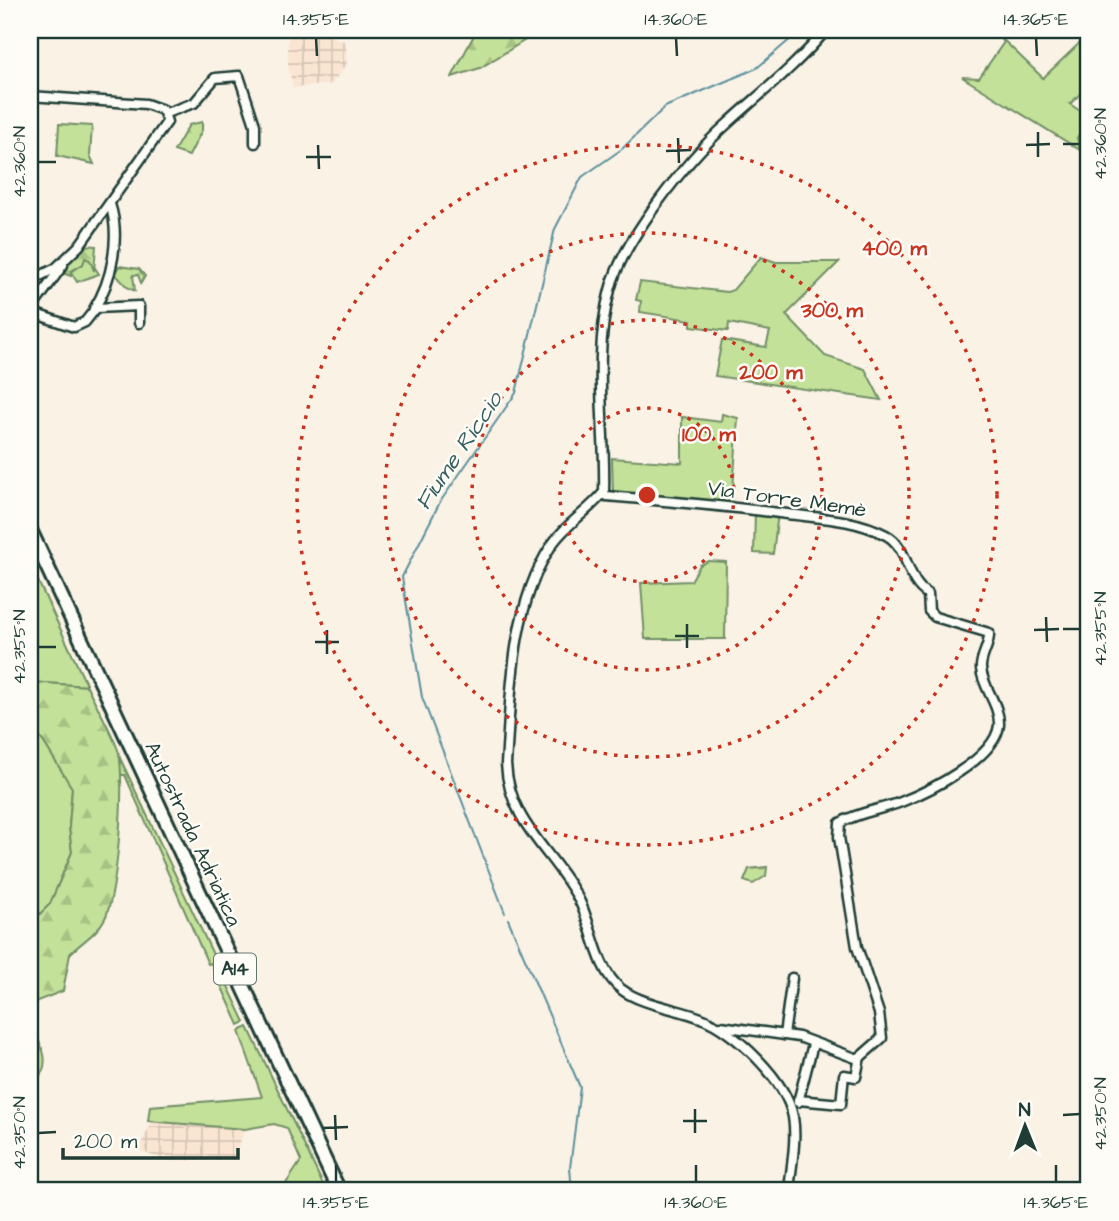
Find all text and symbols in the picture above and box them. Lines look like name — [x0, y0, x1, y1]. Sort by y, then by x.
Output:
text: 14.355°E — [283, 7, 350, 32]
text: 14.360°E — [644, 7, 708, 32]
text: 14.365°E — [1004, 7, 1069, 32]
text: 42.360°N — [1088, 108, 1113, 180]
text: 42.360°N — [7, 126, 32, 198]
text: 400 m — [861, 234, 927, 263]
text: 300 m — [800, 296, 864, 325]
text: 200 m — [738, 358, 803, 387]
water label: Fiume Riccio — [408, 384, 511, 516]
text: 100 m — [682, 420, 737, 449]
street label: Via Torre Memè — [706, 474, 868, 524]
centre of rings — [635, 483, 659, 507]
text: 42.355°N — [1088, 592, 1113, 666]
text: 42.355°N — [7, 610, 32, 684]
street label: Autostrada Adriatica — [137, 737, 249, 931]
road number: A14 — [214, 953, 256, 984]
text: 42.350°N — [1088, 1077, 1113, 1151]
north arrow — [990, 1092, 1060, 1162]
text: 42.350°N — [7, 1096, 32, 1170]
text: N — [1019, 1097, 1031, 1124]
scale bar — [63, 1116, 238, 1160]
text: 200 m — [74, 1127, 138, 1156]
text: 14.355°E — [303, 1190, 370, 1215]
text: 14.360°E — [664, 1190, 728, 1215]
text: 14.365°E — [1024, 1190, 1089, 1215]

